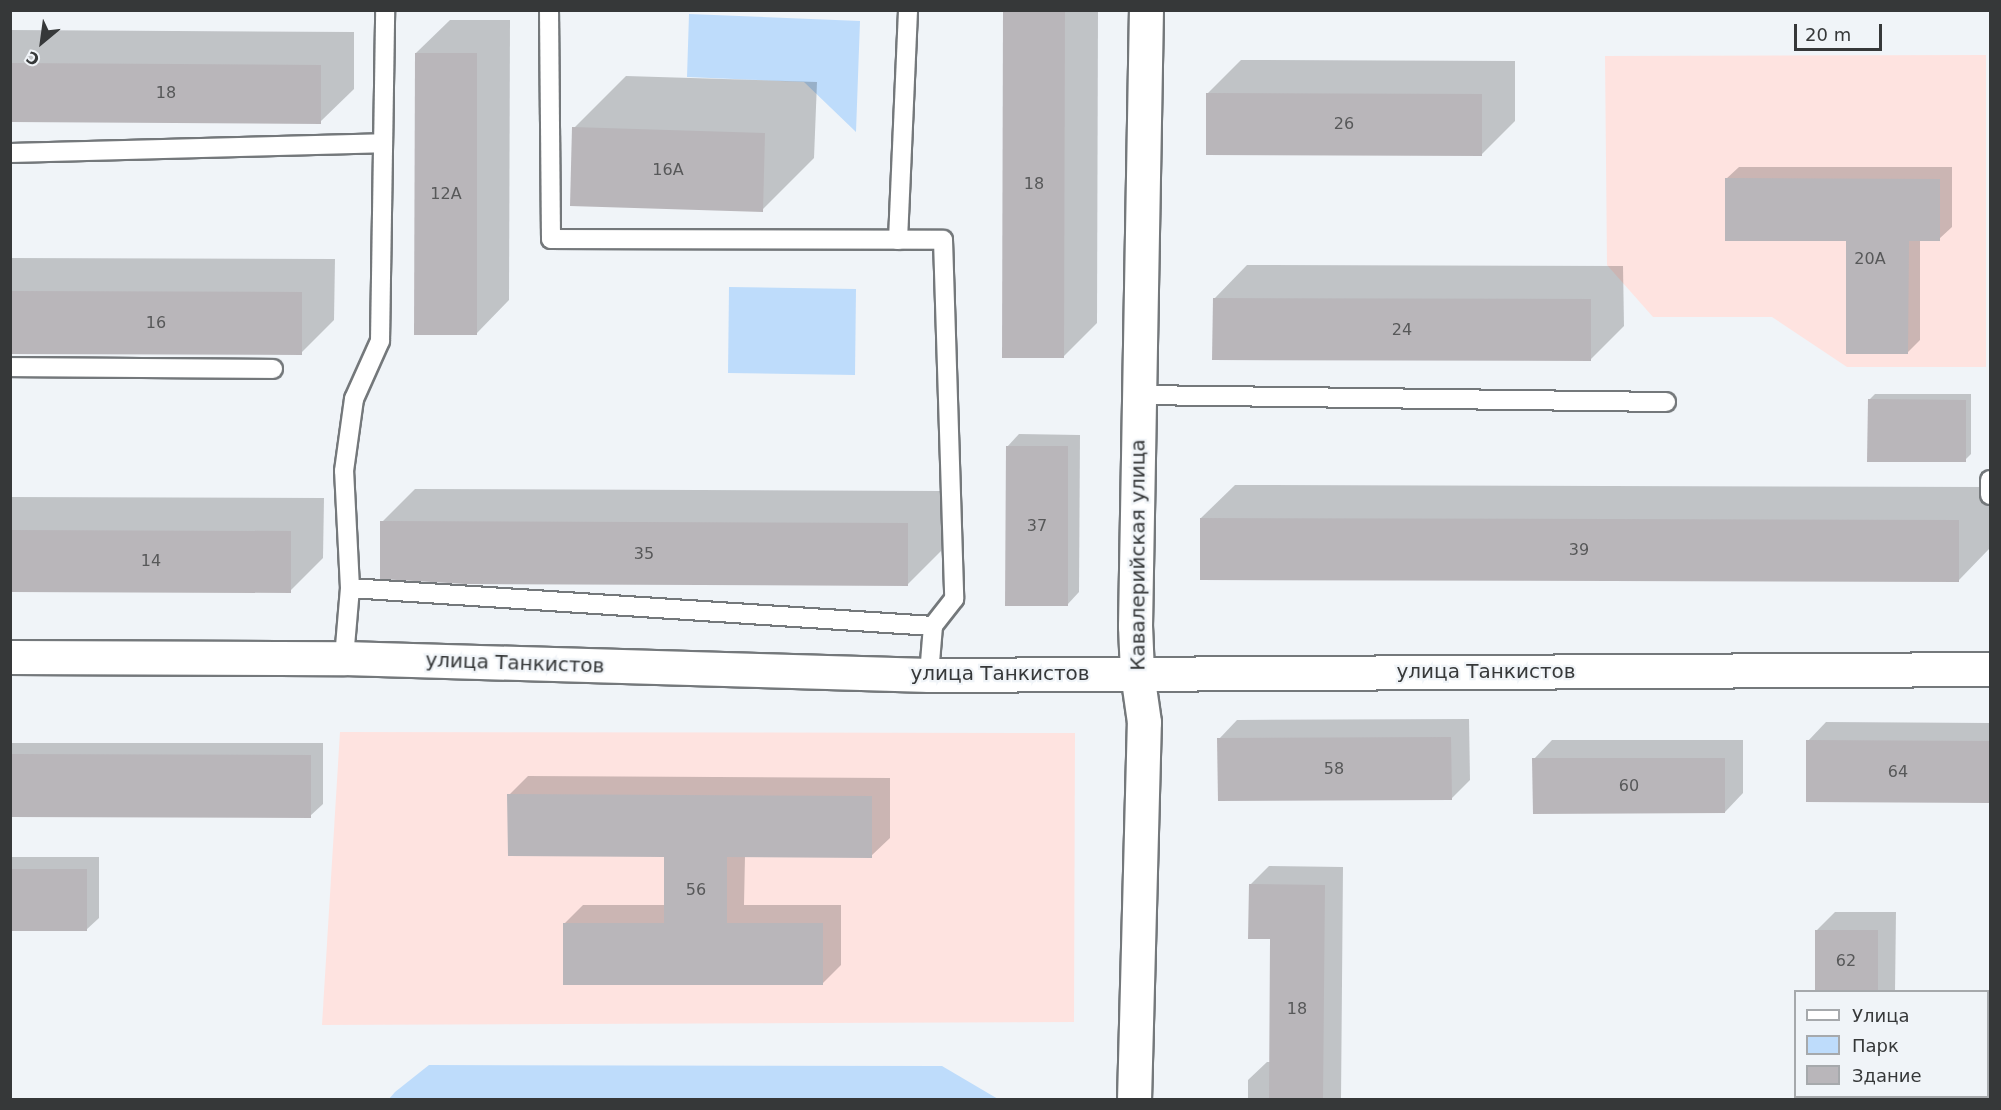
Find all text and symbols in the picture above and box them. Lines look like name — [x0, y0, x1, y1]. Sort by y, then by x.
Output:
north arrow — [12, 12, 72, 72]
scale bar — [1797, 12, 1886, 50]
text: 20 m — [1805, 24, 1851, 45]
text: С — [23, 47, 43, 69]
house number: 18 — [156, 83, 176, 103]
house number: 26 — [1334, 114, 1354, 134]
house number: 16А — [652, 160, 684, 180]
house number: 18 — [1024, 174, 1044, 194]
house number: 12А — [430, 184, 462, 204]
house number: 20А — [1854, 249, 1886, 269]
house number: 16 — [146, 313, 166, 333]
house number: 24 — [1392, 320, 1412, 340]
street label: Кавалерийская улица — [1126, 439, 1150, 671]
house number: 37 — [1027, 516, 1047, 536]
house number: 39 — [1569, 540, 1589, 560]
house number: 35 — [634, 544, 654, 564]
house number: 14 — [141, 551, 161, 571]
street label: улица Танкистов — [425, 648, 605, 678]
street label: улица Танкистов — [1396, 659, 1576, 683]
street label: улица Танкистов — [910, 661, 1090, 685]
house number: 58 — [1324, 759, 1344, 779]
house number: 64 — [1888, 762, 1908, 782]
house number: 60 — [1619, 776, 1639, 796]
house number: 56 — [686, 880, 706, 900]
house number: 62 — [1836, 951, 1856, 971]
legend — [1794, 990, 1989, 1098]
house number: 18 — [1287, 999, 1307, 1019]
text: Улица — [1852, 1005, 1909, 1026]
text: Парк — [1852, 1035, 1899, 1056]
text: Здание — [1852, 1065, 1922, 1086]

